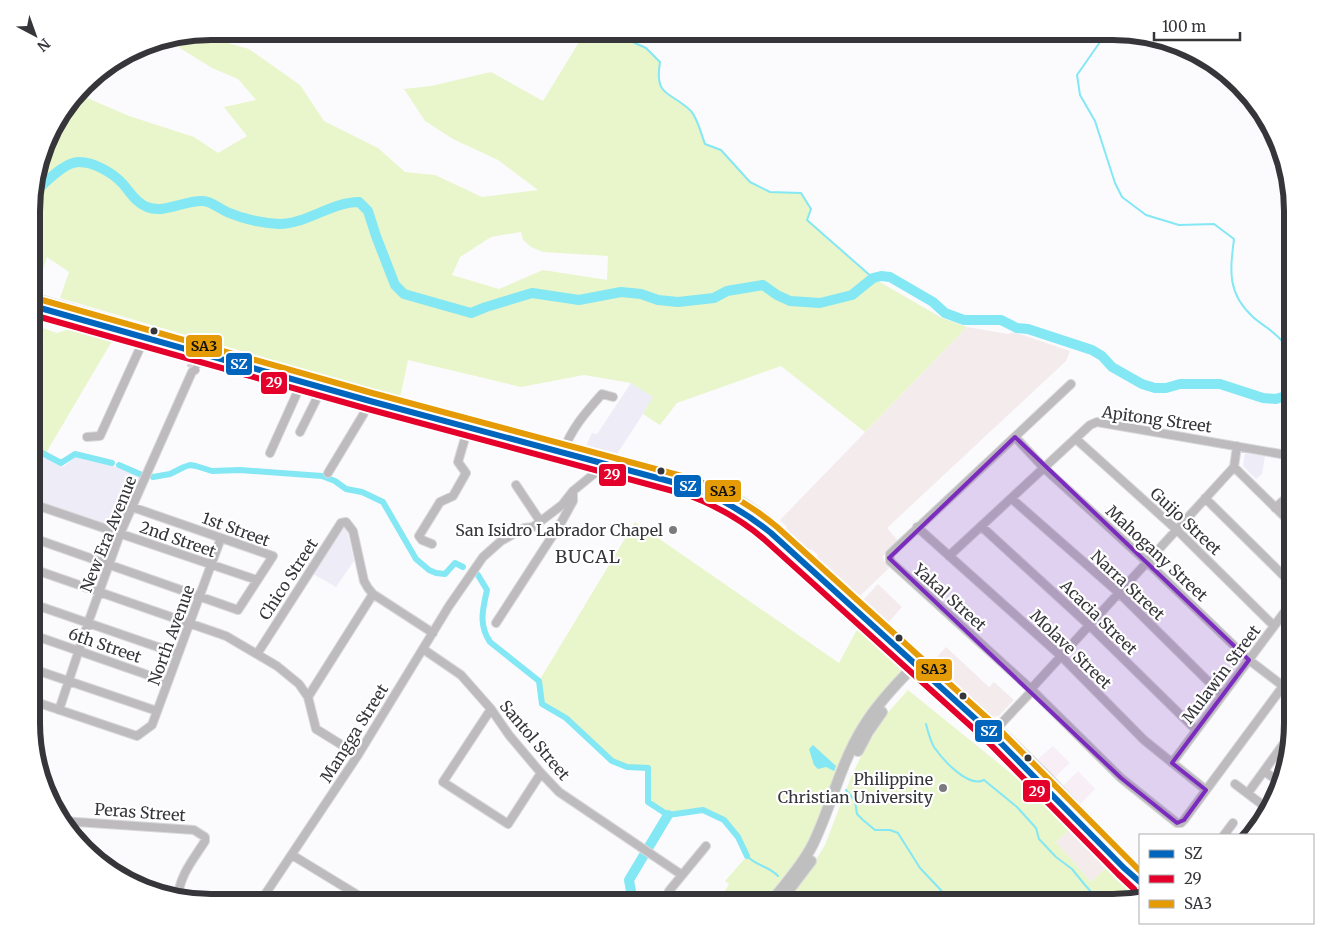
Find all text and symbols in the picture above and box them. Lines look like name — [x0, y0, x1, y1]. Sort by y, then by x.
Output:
north arrow — [10, 10, 60, 60]
scale bar — [1154, 10, 1240, 42]
text: 100 m — [1162, 17, 1206, 36]
text: N — [33, 34, 54, 55]
unlabelled marker — [149, 326, 159, 336]
line badge: SA3 — [185, 334, 223, 358]
text: SA3 — [191, 337, 217, 355]
line badge: SZ — [225, 352, 253, 376]
text: SZ — [230, 355, 248, 373]
line badge: 29 — [260, 371, 288, 395]
text: 29 — [266, 373, 282, 391]
street label: Apitong Street — [1100, 401, 1214, 437]
line badge: 29 — [598, 463, 627, 487]
text: 29 — [604, 465, 620, 483]
unlabelled marker — [656, 466, 666, 476]
street label: New Era Avenue — [76, 473, 140, 595]
line badge: SZ — [673, 474, 702, 498]
text: SZ — [679, 477, 697, 495]
line badge: SA3 — [704, 479, 742, 503]
text: SA3 — [710, 482, 736, 500]
street label: Guijo Street — [1146, 483, 1226, 560]
street label: Mahogany Street — [1102, 501, 1213, 606]
street label: 1st Street — [199, 507, 273, 551]
street label: 2nd Street — [137, 517, 219, 562]
place label: San Isidro Labrador Chapel — [455, 520, 663, 540]
marker: San Isidro Labrador Chapel — [667, 524, 679, 536]
street label: Chico Street — [254, 534, 322, 623]
district label: BUCAL — [555, 545, 621, 568]
street label: Narra Street — [1087, 546, 1169, 625]
street label: Yakal Street — [909, 558, 991, 635]
street label: Acacia Street — [1056, 575, 1142, 659]
street label: North Avenue — [144, 582, 198, 688]
street label: Molave Street — [1026, 605, 1116, 693]
street label: Mulawin Street — [1178, 620, 1265, 727]
street label: 6th Street — [66, 623, 145, 667]
unlabelled marker — [894, 633, 904, 643]
line badge: SA3 — [915, 658, 953, 682]
text: SA3 — [921, 660, 947, 678]
street label: Mangga Street — [316, 679, 393, 786]
unlabelled marker — [958, 691, 968, 701]
street label: Santol Street — [496, 696, 575, 785]
line badge: SZ — [974, 719, 1003, 743]
text: SZ — [980, 722, 998, 740]
unlabelled marker — [1023, 753, 1033, 763]
place label: Philippine Christian University — [778, 769, 934, 807]
line badge: 29 — [1022, 779, 1051, 803]
marker: Philippine Christian University — [937, 782, 949, 794]
text: 29 — [1029, 782, 1045, 800]
street label: Peras Street — [94, 799, 187, 825]
legend — [1139, 834, 1314, 924]
text: SZ — [1184, 844, 1203, 863]
text: 29 — [1184, 869, 1202, 888]
text: SA3 — [1184, 894, 1212, 913]

